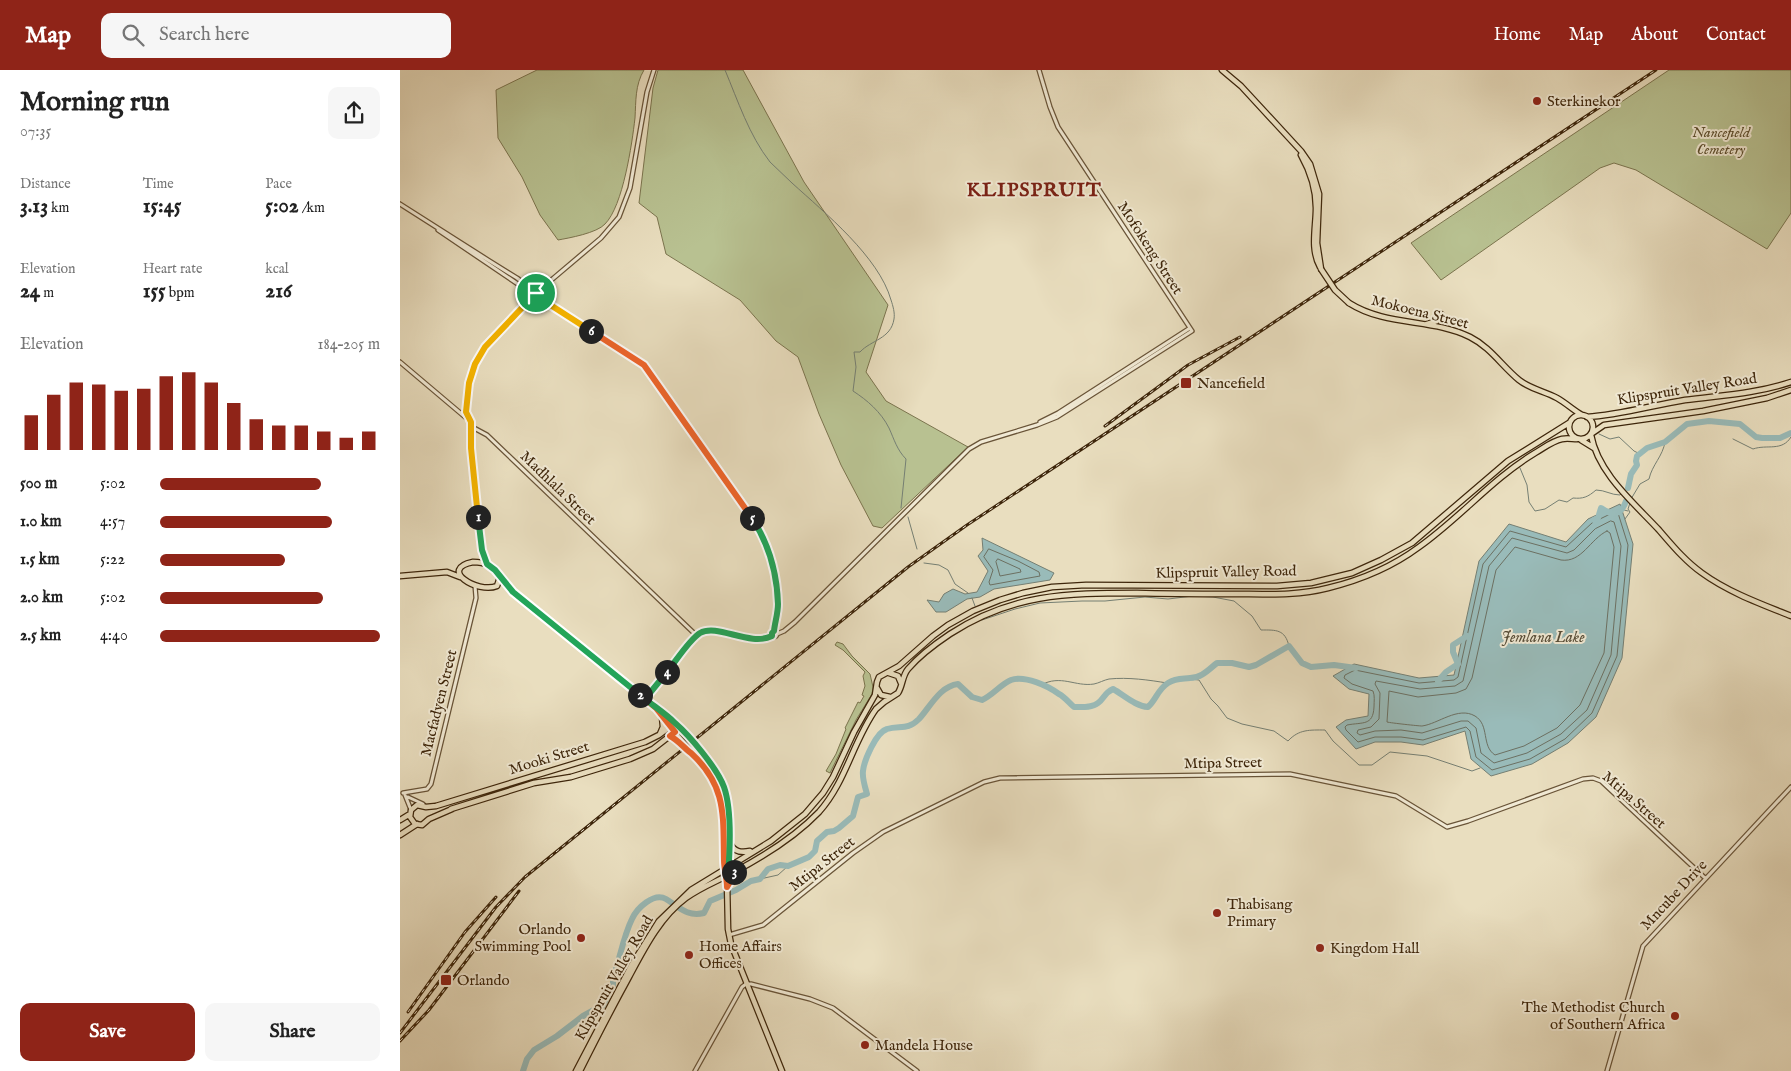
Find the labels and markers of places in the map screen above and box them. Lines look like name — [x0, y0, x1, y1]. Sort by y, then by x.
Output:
place label: Sterkinekor — [1547, 92, 1621, 111]
marker: Sterkinekor — [1531, 95, 1543, 107]
pin — [515, 272, 557, 314]
pin: 6 — [578, 318, 604, 344]
place label: Nancefield — [1197, 374, 1266, 393]
marker: Nancefield — [1179, 376, 1193, 390]
pin: 1 — [466, 504, 490, 530]
pin: 5 — [740, 506, 764, 530]
pin: 4 — [654, 660, 680, 684]
pin: 2 — [628, 682, 652, 708]
pin: 3 — [722, 860, 746, 884]
place label: Thabisang Primary — [1227, 895, 1293, 931]
marker: Thabisang Primary — [1211, 907, 1223, 919]
place label: Orlando Swimming Pool — [474, 920, 572, 956]
marker: Orlando Swimming Pool — [575, 932, 587, 944]
place label: Home Affairs Offices — [699, 937, 782, 973]
place label: Kingdom Hall — [1330, 939, 1420, 958]
marker: Kingdom Hall — [1314, 942, 1326, 954]
marker: Home Affairs Offices — [683, 949, 695, 961]
place label: Orlando — [457, 971, 510, 990]
marker: Orlando — [439, 973, 453, 987]
place label: The Methodist Church of Southern Africa — [1522, 998, 1666, 1034]
marker: The Methodist Church of Southern Africa — [1669, 1010, 1681, 1022]
place label: Mandela House — [875, 1036, 973, 1055]
marker: Mandela House — [859, 1039, 871, 1051]

